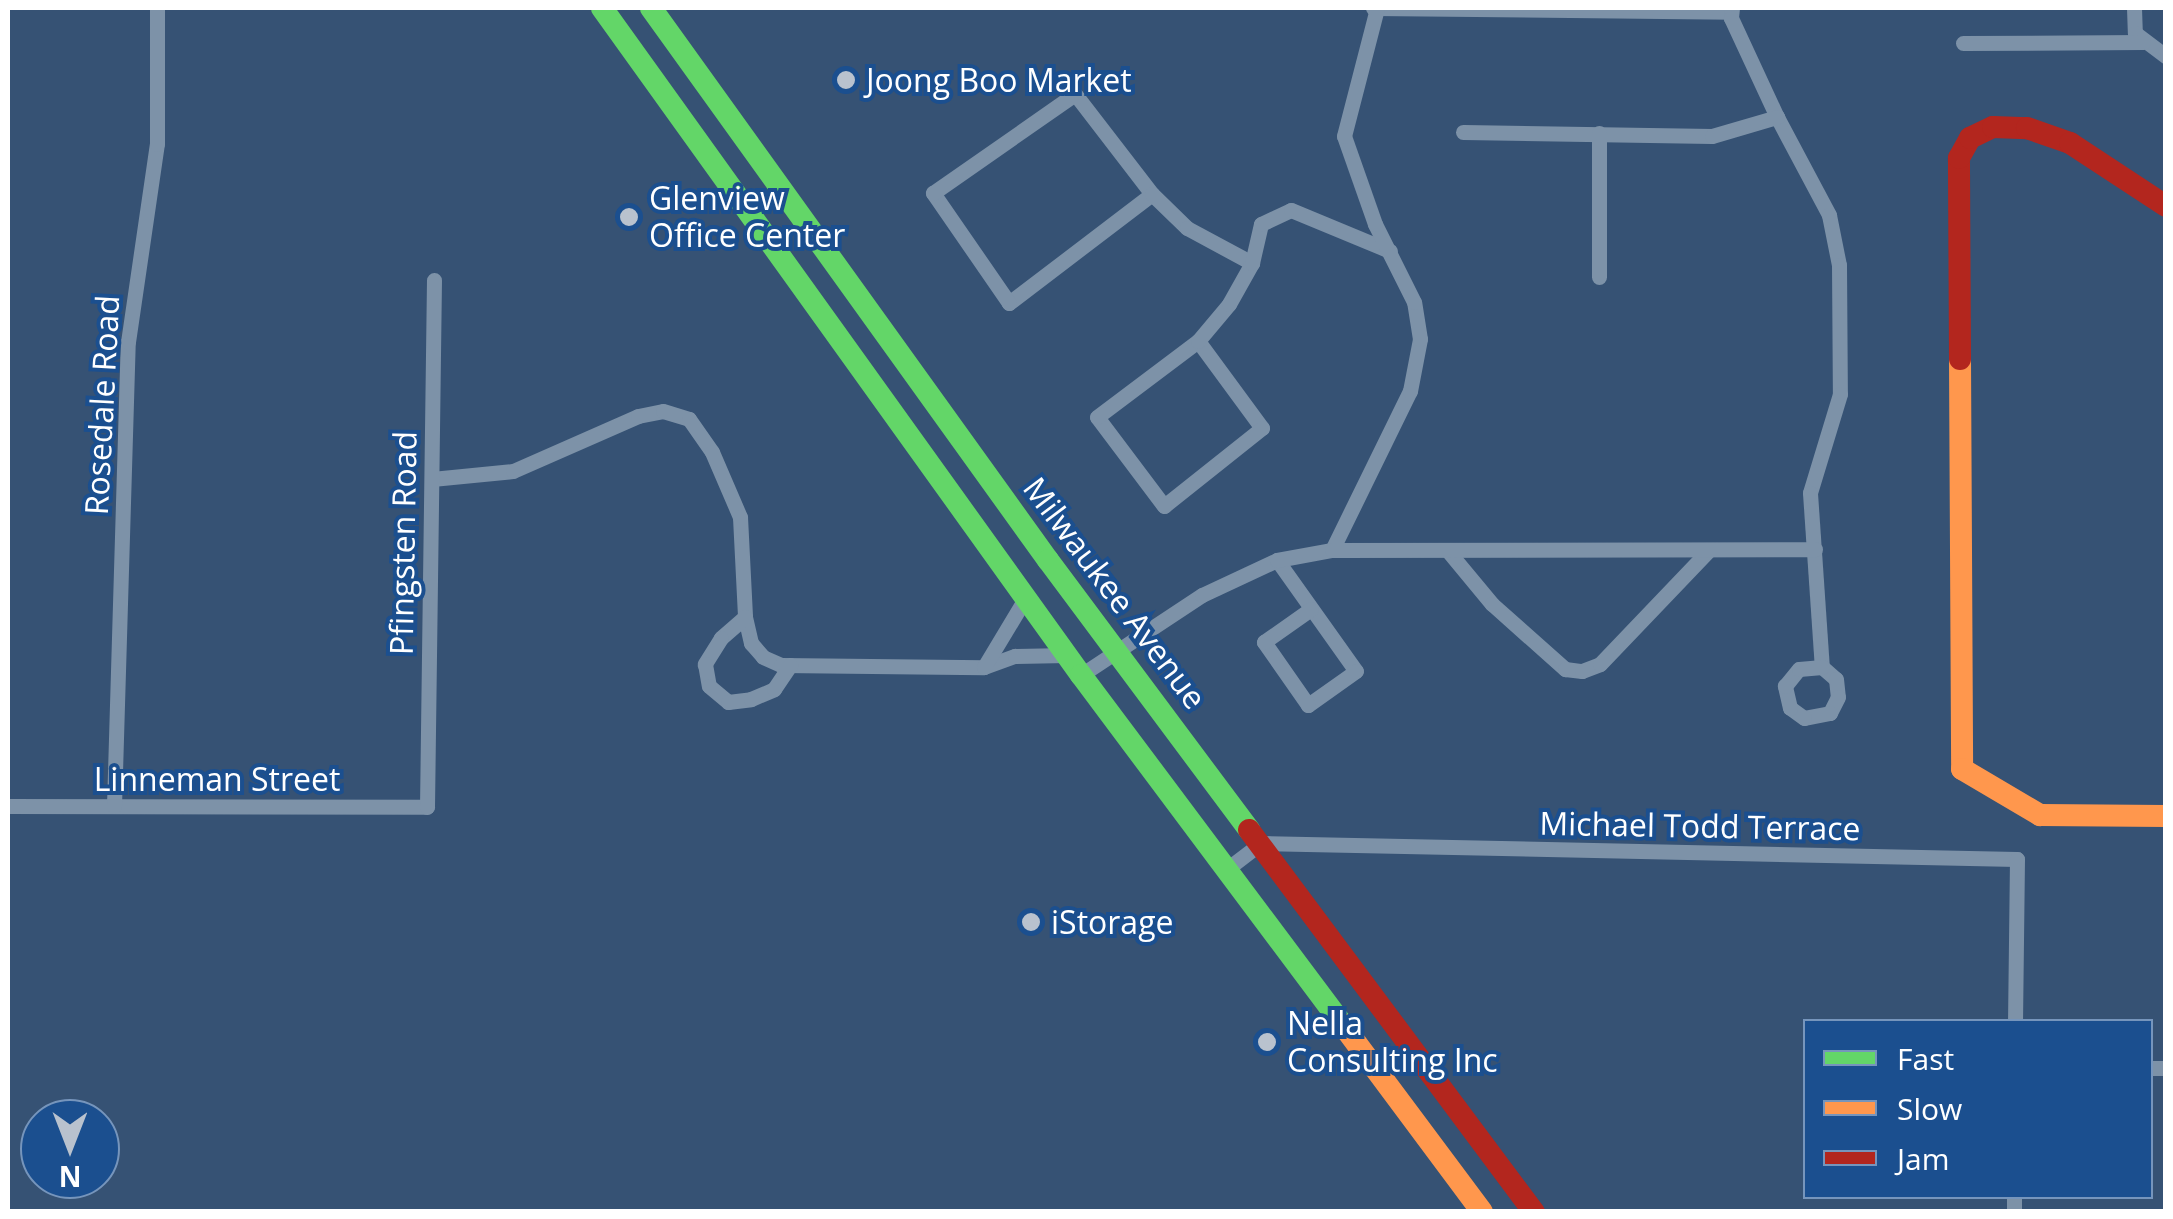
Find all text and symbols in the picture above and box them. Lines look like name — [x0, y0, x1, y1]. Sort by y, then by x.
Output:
place label: Joong Boo Market — [866, 61, 1132, 99]
marker: Joong Boo Market — [835, 69, 857, 91]
place label: Glenview Office Center — [649, 180, 845, 255]
marker: Glenview Office Center — [618, 206, 640, 228]
street label: Rosedale Road — [77, 294, 127, 516]
street label: Pfingsten Road — [382, 431, 424, 655]
street label: Milwaukee Avenue — [1016, 470, 1214, 716]
street label: Linneman Street — [94, 760, 340, 798]
street label: Michael Todd Terrace — [1539, 804, 1861, 848]
place label: iStorage — [1051, 903, 1173, 941]
marker: iStorage — [1020, 911, 1042, 933]
place label: Nella Consulting Inc — [1287, 1005, 1498, 1080]
legend — [1803, 1019, 2153, 1199]
marker: Nella Consulting Inc — [1256, 1031, 1278, 1053]
text: Fast — [1897, 1038, 1954, 1079]
text: Slow — [1897, 1088, 1962, 1129]
north arrow — [20, 1099, 120, 1199]
text: Jam — [1897, 1138, 1950, 1179]
text: N — [59, 1158, 81, 1196]

